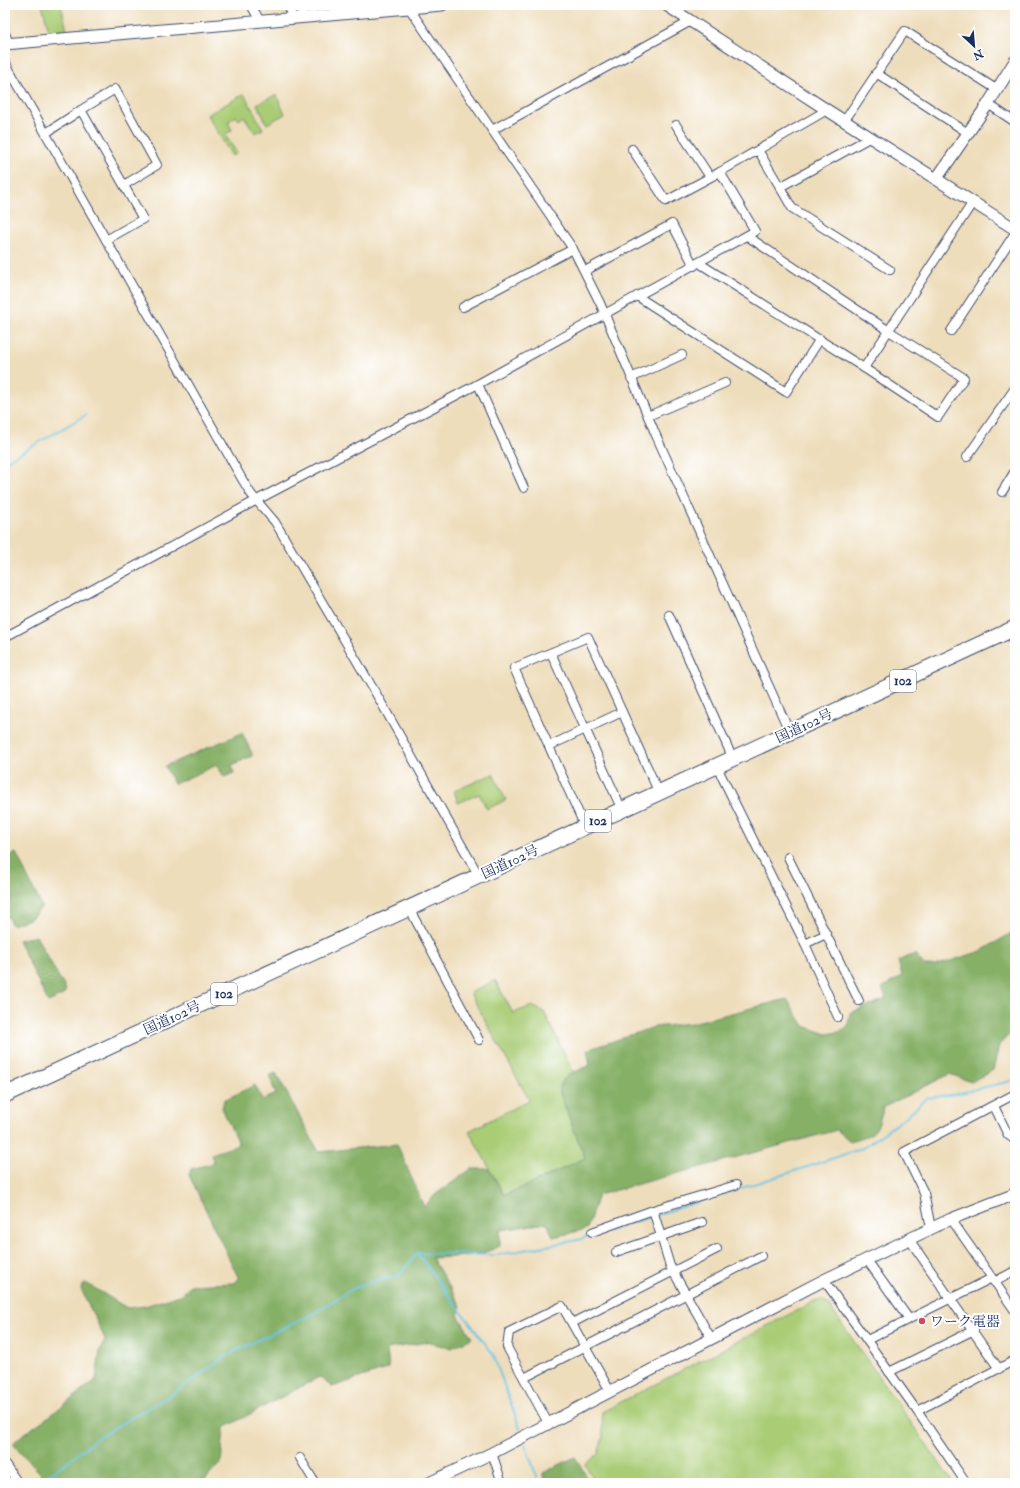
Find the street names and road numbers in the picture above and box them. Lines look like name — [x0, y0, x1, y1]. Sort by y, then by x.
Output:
road number: 102 — [890, 670, 916, 692]
street label: 国道102号 — [773, 705, 835, 747]
road number: 102 — [585, 810, 611, 832]
street label: 国道102号 — [479, 841, 541, 883]
road number: 102 — [211, 983, 237, 1005]
street label: 国道102号 — [141, 997, 203, 1039]

